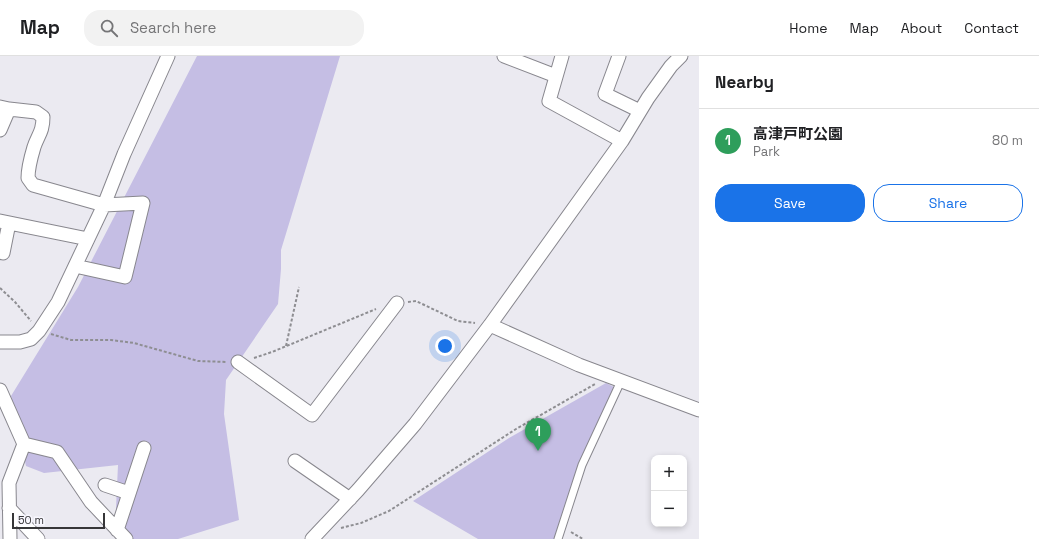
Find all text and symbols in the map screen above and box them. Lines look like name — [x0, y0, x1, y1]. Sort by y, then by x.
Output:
search box — [84, 10, 364, 46]
text: Map — [20, 15, 60, 40]
icon: search — [98, 17, 120, 39]
text: Search here — [130, 18, 216, 37]
text: Home — [789, 19, 827, 37]
text: Map — [849, 19, 879, 37]
text: About — [901, 19, 942, 37]
text: Contact — [964, 19, 1019, 37]
text: Nearby — [715, 71, 774, 93]
text: 高津戸町公園 — [753, 124, 843, 143]
text: 1 — [725, 132, 731, 149]
text: 80 m — [992, 132, 1023, 149]
text: Park — [753, 143, 780, 160]
button: Save — [715, 184, 865, 222]
button: Share — [873, 184, 1023, 222]
your location — [435, 336, 455, 356]
pin: 1 — [525, 418, 551, 451]
map controls — [651, 455, 687, 527]
button: + — [651, 455, 687, 491]
button: − — [651, 491, 687, 527]
scale bar — [12, 511, 105, 530]
text: 50 m — [18, 513, 44, 527]

